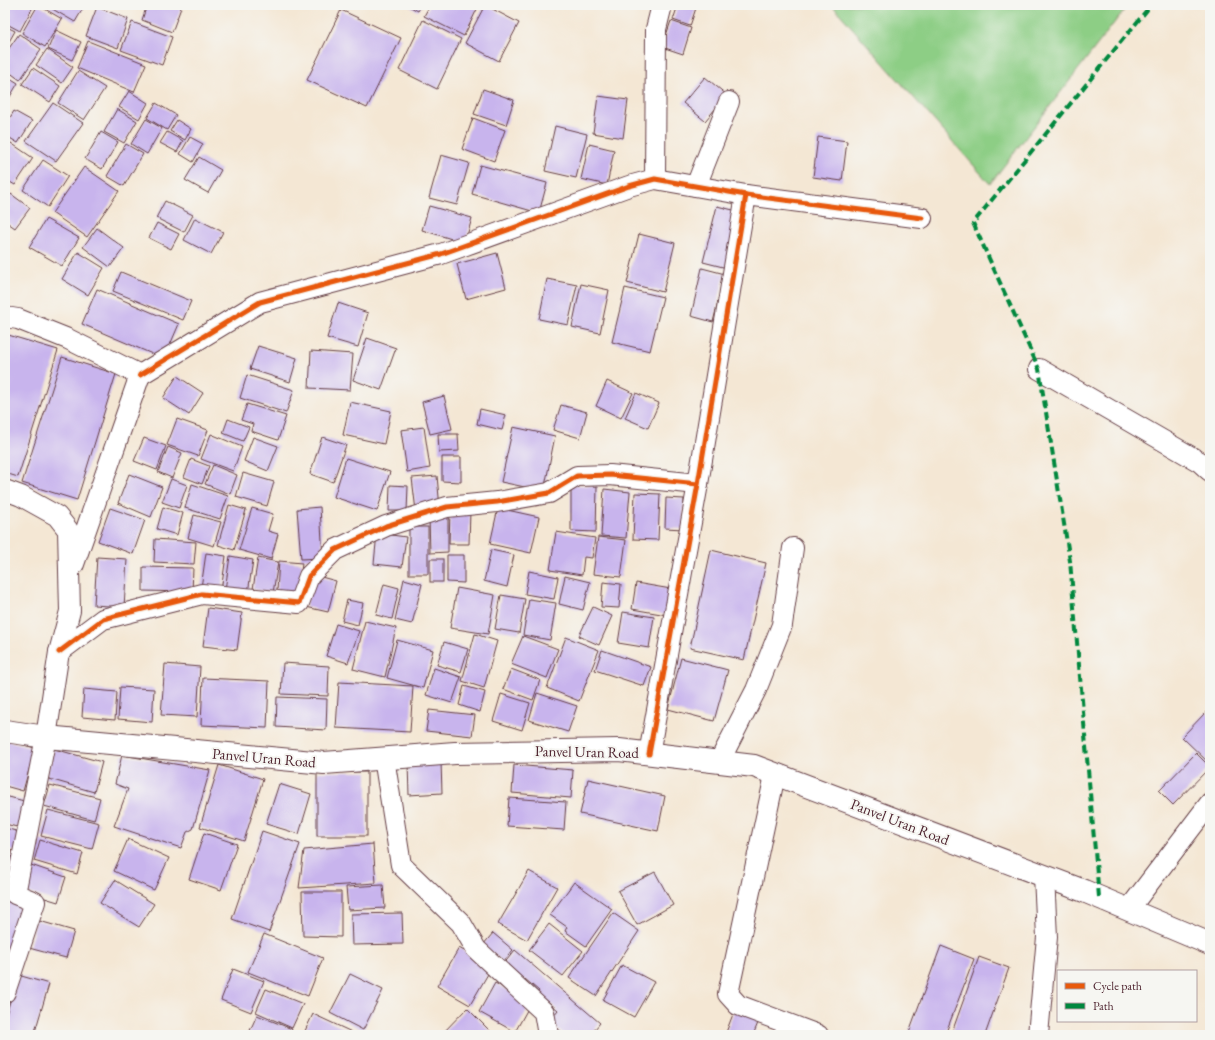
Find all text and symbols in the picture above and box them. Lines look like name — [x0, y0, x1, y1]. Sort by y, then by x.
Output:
street label: Panvel Uran Road — [535, 741, 640, 762]
street label: Panvel Uran Road — [211, 744, 317, 772]
street label: Panvel Uran Road — [848, 794, 953, 849]
legend — [1057, 970, 1197, 1022]
text: Cycle path — [1093, 978, 1142, 994]
text: Path — [1093, 998, 1114, 1014]

